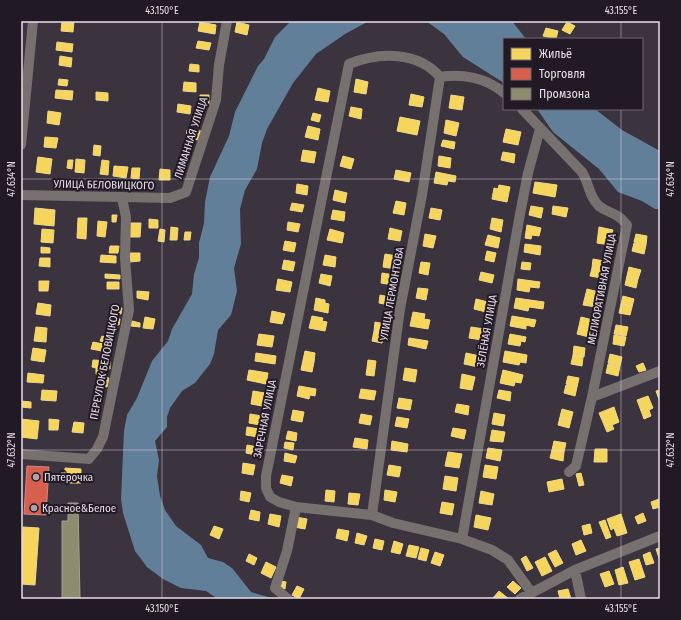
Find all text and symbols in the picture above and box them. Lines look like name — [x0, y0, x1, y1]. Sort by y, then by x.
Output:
text: 43.150°E — [145, 5, 179, 17]
text: 43.155°E — [605, 5, 638, 17]
legend — [503, 38, 643, 110]
text: Жильё — [539, 47, 572, 61]
text: Торговля — [539, 67, 585, 81]
text: Промзона — [539, 87, 590, 101]
street label: ЛИМАННАЯ УЛИЦА — [172, 95, 210, 181]
text: 47.634°N — [6, 161, 18, 197]
text: 47.634°N — [665, 161, 677, 197]
street label: УЛИЦА БЕЛОВИЦКОГО — [52, 178, 155, 192]
street label: МЕЛИОРАТИВНАЯ УЛИЦА — [585, 232, 619, 346]
street label: УЛИЦА ЛЕРМОНТОВА — [377, 246, 407, 343]
street label: ЗЕЛЁНАЯ УЛИЦА — [474, 293, 500, 368]
street label: ПЕРЕУЛОК БЕЛОВИЦКОГО — [87, 303, 123, 421]
street label: ЗАРЕЧНАЯ УЛИЦА — [251, 378, 279, 459]
text: 47.632°N — [6, 432, 18, 468]
text: 47.632°N — [665, 432, 677, 468]
place label: Пятёрочка — [44, 471, 93, 484]
marker: Пятёрочка — [31, 472, 41, 482]
place label: Красное&Белое — [42, 502, 116, 515]
marker: Красное&Белое — [29, 503, 39, 513]
text: 43.150°E — [145, 603, 179, 615]
text: 43.155°E — [605, 603, 638, 615]

